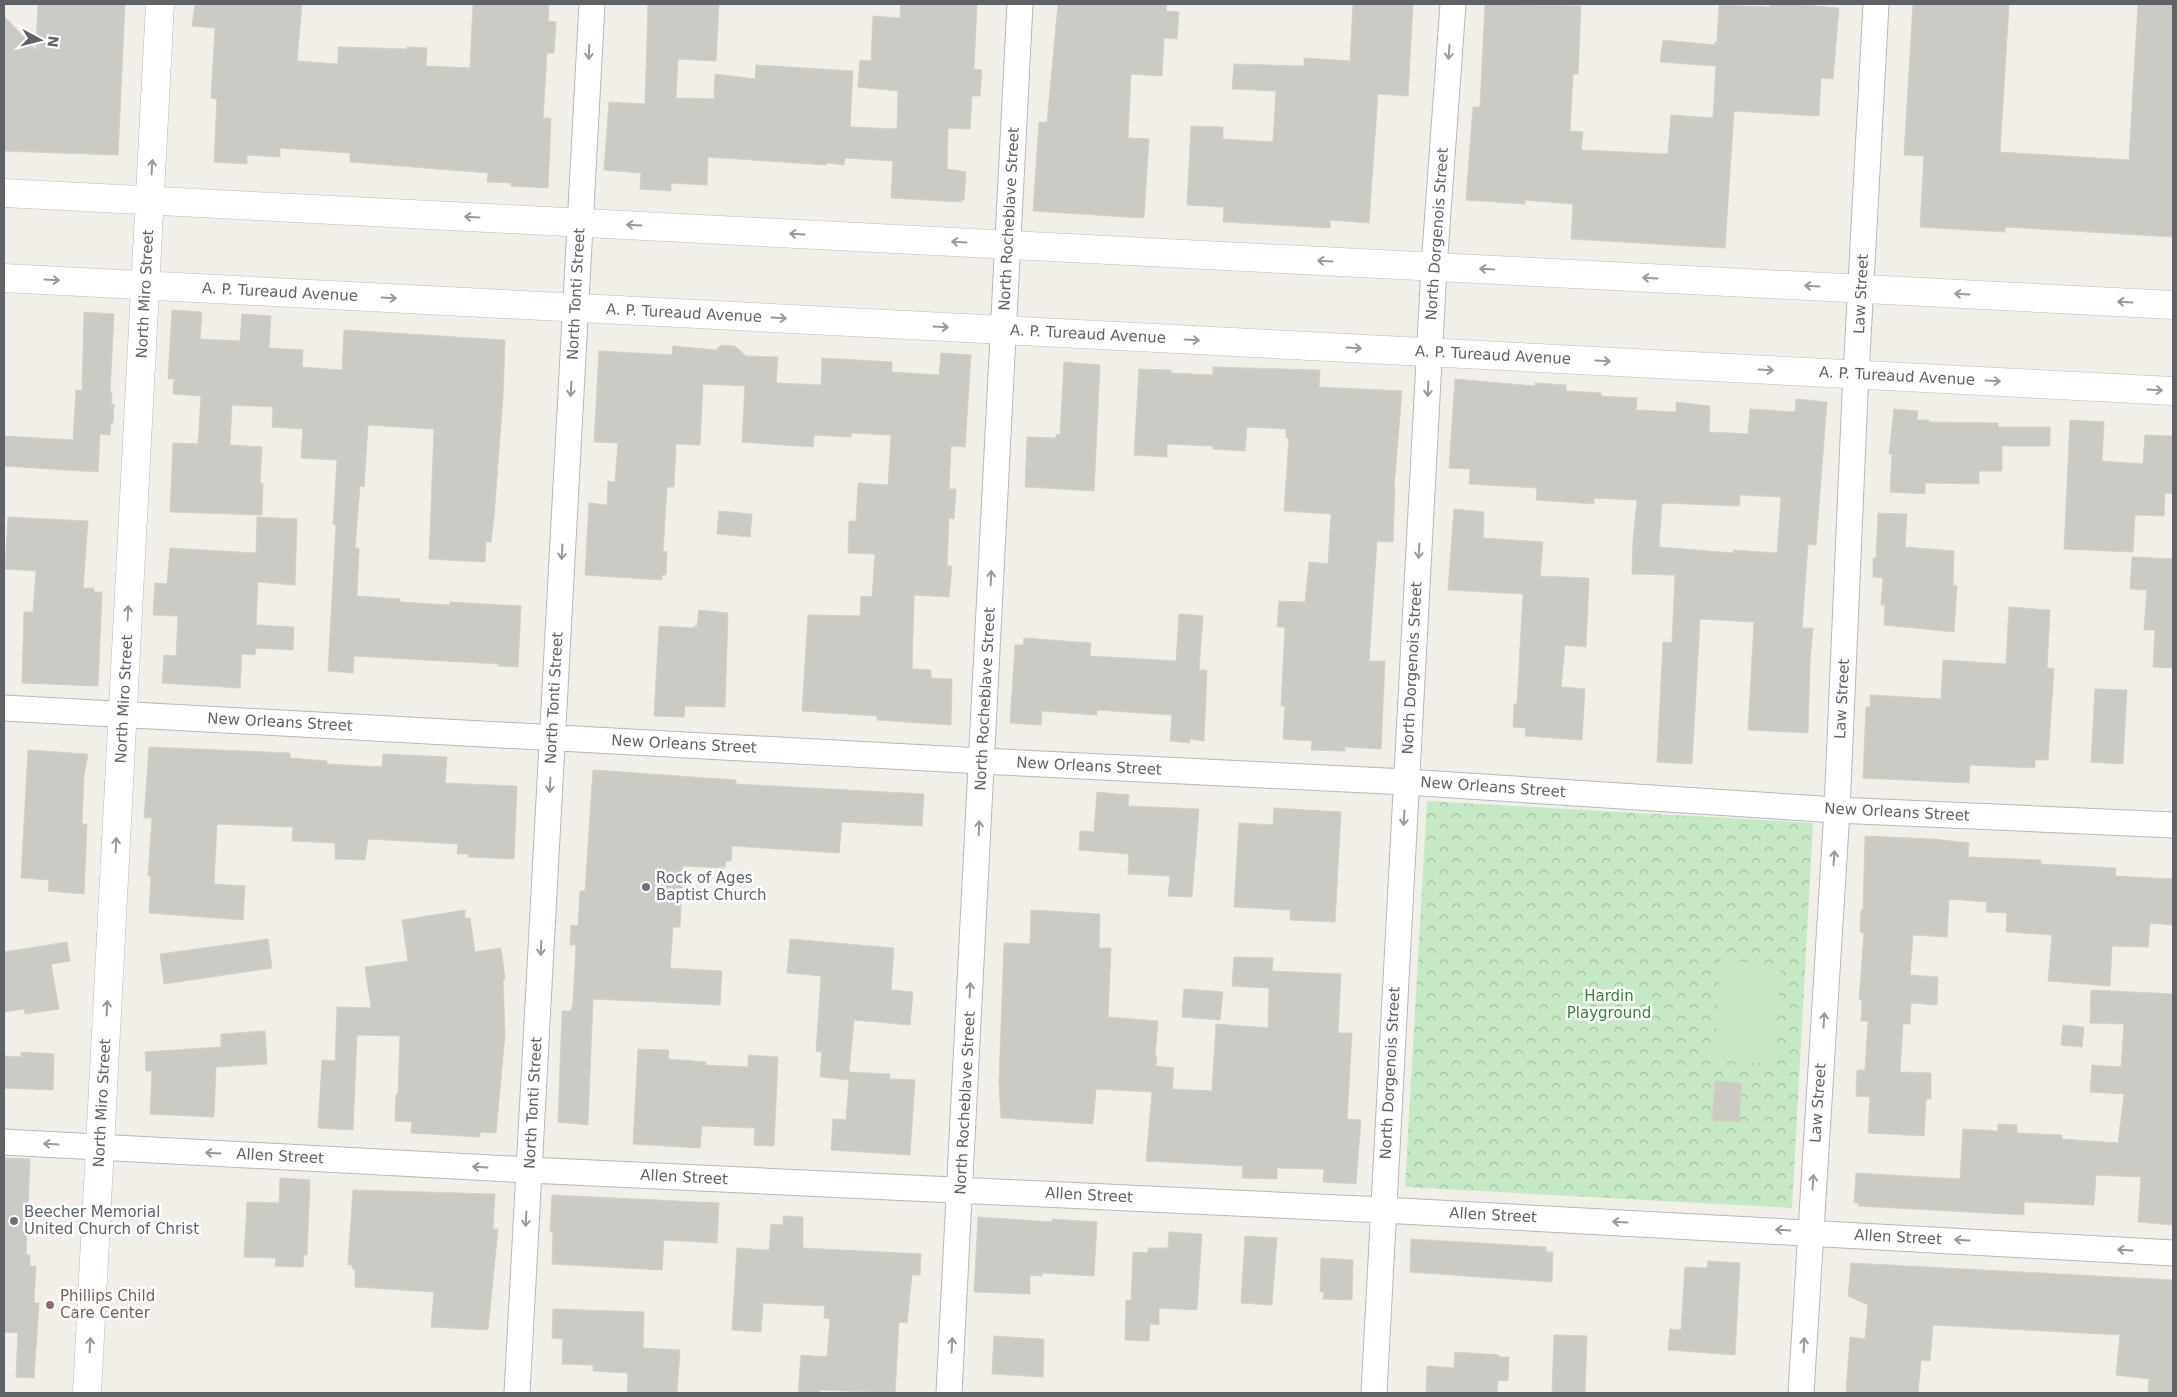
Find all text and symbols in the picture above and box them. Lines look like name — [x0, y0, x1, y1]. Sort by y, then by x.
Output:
north arrow — [15, 15, 65, 65]
text: N — [44, 35, 62, 48]
one-way arrow — [585, 44, 594, 60]
one-way arrow — [1445, 44, 1454, 60]
street label: North Rocheblave Street — [995, 127, 1023, 311]
street label: North Dorgenois Street — [1422, 147, 1452, 321]
one-way arrow — [147, 159, 156, 175]
one-way arrow — [464, 212, 480, 221]
one-way arrow — [627, 221, 643, 230]
street label: North Tonti Street — [564, 227, 588, 361]
street label: North Miro Street — [133, 229, 157, 359]
one-way arrow — [789, 229, 805, 238]
one-way arrow — [951, 237, 968, 247]
street label: Law Street — [1850, 253, 1872, 335]
one-way arrow — [1317, 257, 1333, 266]
one-way arrow — [1480, 265, 1496, 274]
one-way arrow — [1642, 273, 1658, 282]
one-way arrow — [44, 276, 60, 285]
street label: A. P. Tureaud Avenue — [202, 279, 358, 305]
one-way arrow — [1804, 282, 1820, 291]
one-way arrow — [1955, 289, 1971, 298]
one-way arrow — [381, 293, 397, 302]
one-way arrow — [2117, 298, 2133, 307]
street label: A. P. Tureaud Avenue — [606, 300, 762, 326]
one-way arrow — [771, 314, 787, 323]
street label: A. P. Tureaud Avenue — [1010, 321, 1166, 347]
one-way arrow — [933, 322, 949, 331]
one-way arrow — [1183, 335, 1199, 344]
street label: A. P. Tureaud Avenue — [1415, 342, 1571, 368]
one-way arrow — [1346, 344, 1362, 353]
one-way arrow — [1595, 357, 1611, 366]
street label: A. P. Tureaud Avenue — [1819, 363, 1975, 389]
one-way arrow — [1757, 365, 1773, 374]
one-way arrow — [1984, 377, 2000, 386]
one-way arrow — [1423, 380, 1433, 397]
one-way arrow — [566, 381, 575, 397]
one-way arrow — [2147, 385, 2163, 394]
one-way arrow — [558, 543, 567, 559]
one-way arrow — [1414, 543, 1423, 559]
one-way arrow — [987, 570, 996, 586]
street label: North Dorgenois Street — [1398, 581, 1426, 755]
one-way arrow — [124, 605, 133, 621]
street label: North Rocheblave Street — [971, 607, 999, 791]
street label: North Tonti Street — [542, 631, 566, 765]
street label: North Miro Street — [112, 634, 136, 764]
street label: Law Street — [1831, 658, 1853, 740]
street label: New Orleans Street — [207, 709, 353, 735]
street label: New Orleans Street — [611, 731, 757, 757]
street label: New Orleans Street — [1016, 753, 1162, 779]
street label: New Orleans Street — [1420, 773, 1566, 801]
one-way arrow — [545, 777, 554, 793]
street label: New Orleans Street — [1824, 799, 1970, 825]
one-way arrow — [1399, 810, 1408, 826]
one-way arrow — [974, 820, 983, 836]
one-way arrow — [111, 838, 120, 854]
one-way arrow — [1830, 850, 1839, 866]
place label: Rock of Ages Baptist Church — [656, 869, 767, 904]
marker: Rock of Ages Baptist Church — [640, 881, 652, 893]
one-way arrow — [536, 939, 545, 955]
one-way arrow — [966, 982, 975, 998]
street label: North Dorgenois Street — [1376, 986, 1404, 1160]
park label: Hardin Playground — [1567, 987, 1651, 1022]
one-way arrow — [103, 1000, 112, 1016]
street label: North Rocheblave Street — [951, 1011, 979, 1195]
one-way arrow — [1819, 1012, 1828, 1028]
street label: North Tonti Street — [521, 1036, 545, 1170]
street label: North Miro Street — [90, 1038, 114, 1168]
street label: Law Street — [1806, 1062, 1830, 1144]
one-way arrow — [43, 1140, 59, 1149]
street label: Allen Street — [236, 1145, 324, 1167]
one-way arrow — [205, 1148, 221, 1157]
one-way arrow — [472, 1163, 488, 1172]
street label: Allen Street — [640, 1166, 728, 1188]
one-way arrow — [1809, 1175, 1818, 1191]
street label: Allen Street — [1045, 1184, 1133, 1206]
place label: Beecher Memorial United Church of Christ — [24, 1203, 199, 1238]
street label: Allen Street — [1449, 1204, 1537, 1226]
one-way arrow — [522, 1210, 531, 1226]
marker: Beecher Memorial United Church of Christ — [8, 1215, 20, 1227]
one-way arrow — [1613, 1217, 1629, 1227]
one-way arrow — [1775, 1226, 1791, 1235]
street label: Allen Street — [1854, 1226, 1942, 1248]
one-way arrow — [1955, 1236, 1971, 1245]
one-way arrow — [2117, 1245, 2133, 1254]
place label: Phillips Child Care Center — [60, 1287, 155, 1322]
marker: Phillips Child Care Center — [44, 1299, 56, 1311]
one-way arrow — [85, 1337, 94, 1353]
one-way arrow — [947, 1337, 956, 1353]
one-way arrow — [1799, 1337, 1809, 1353]

